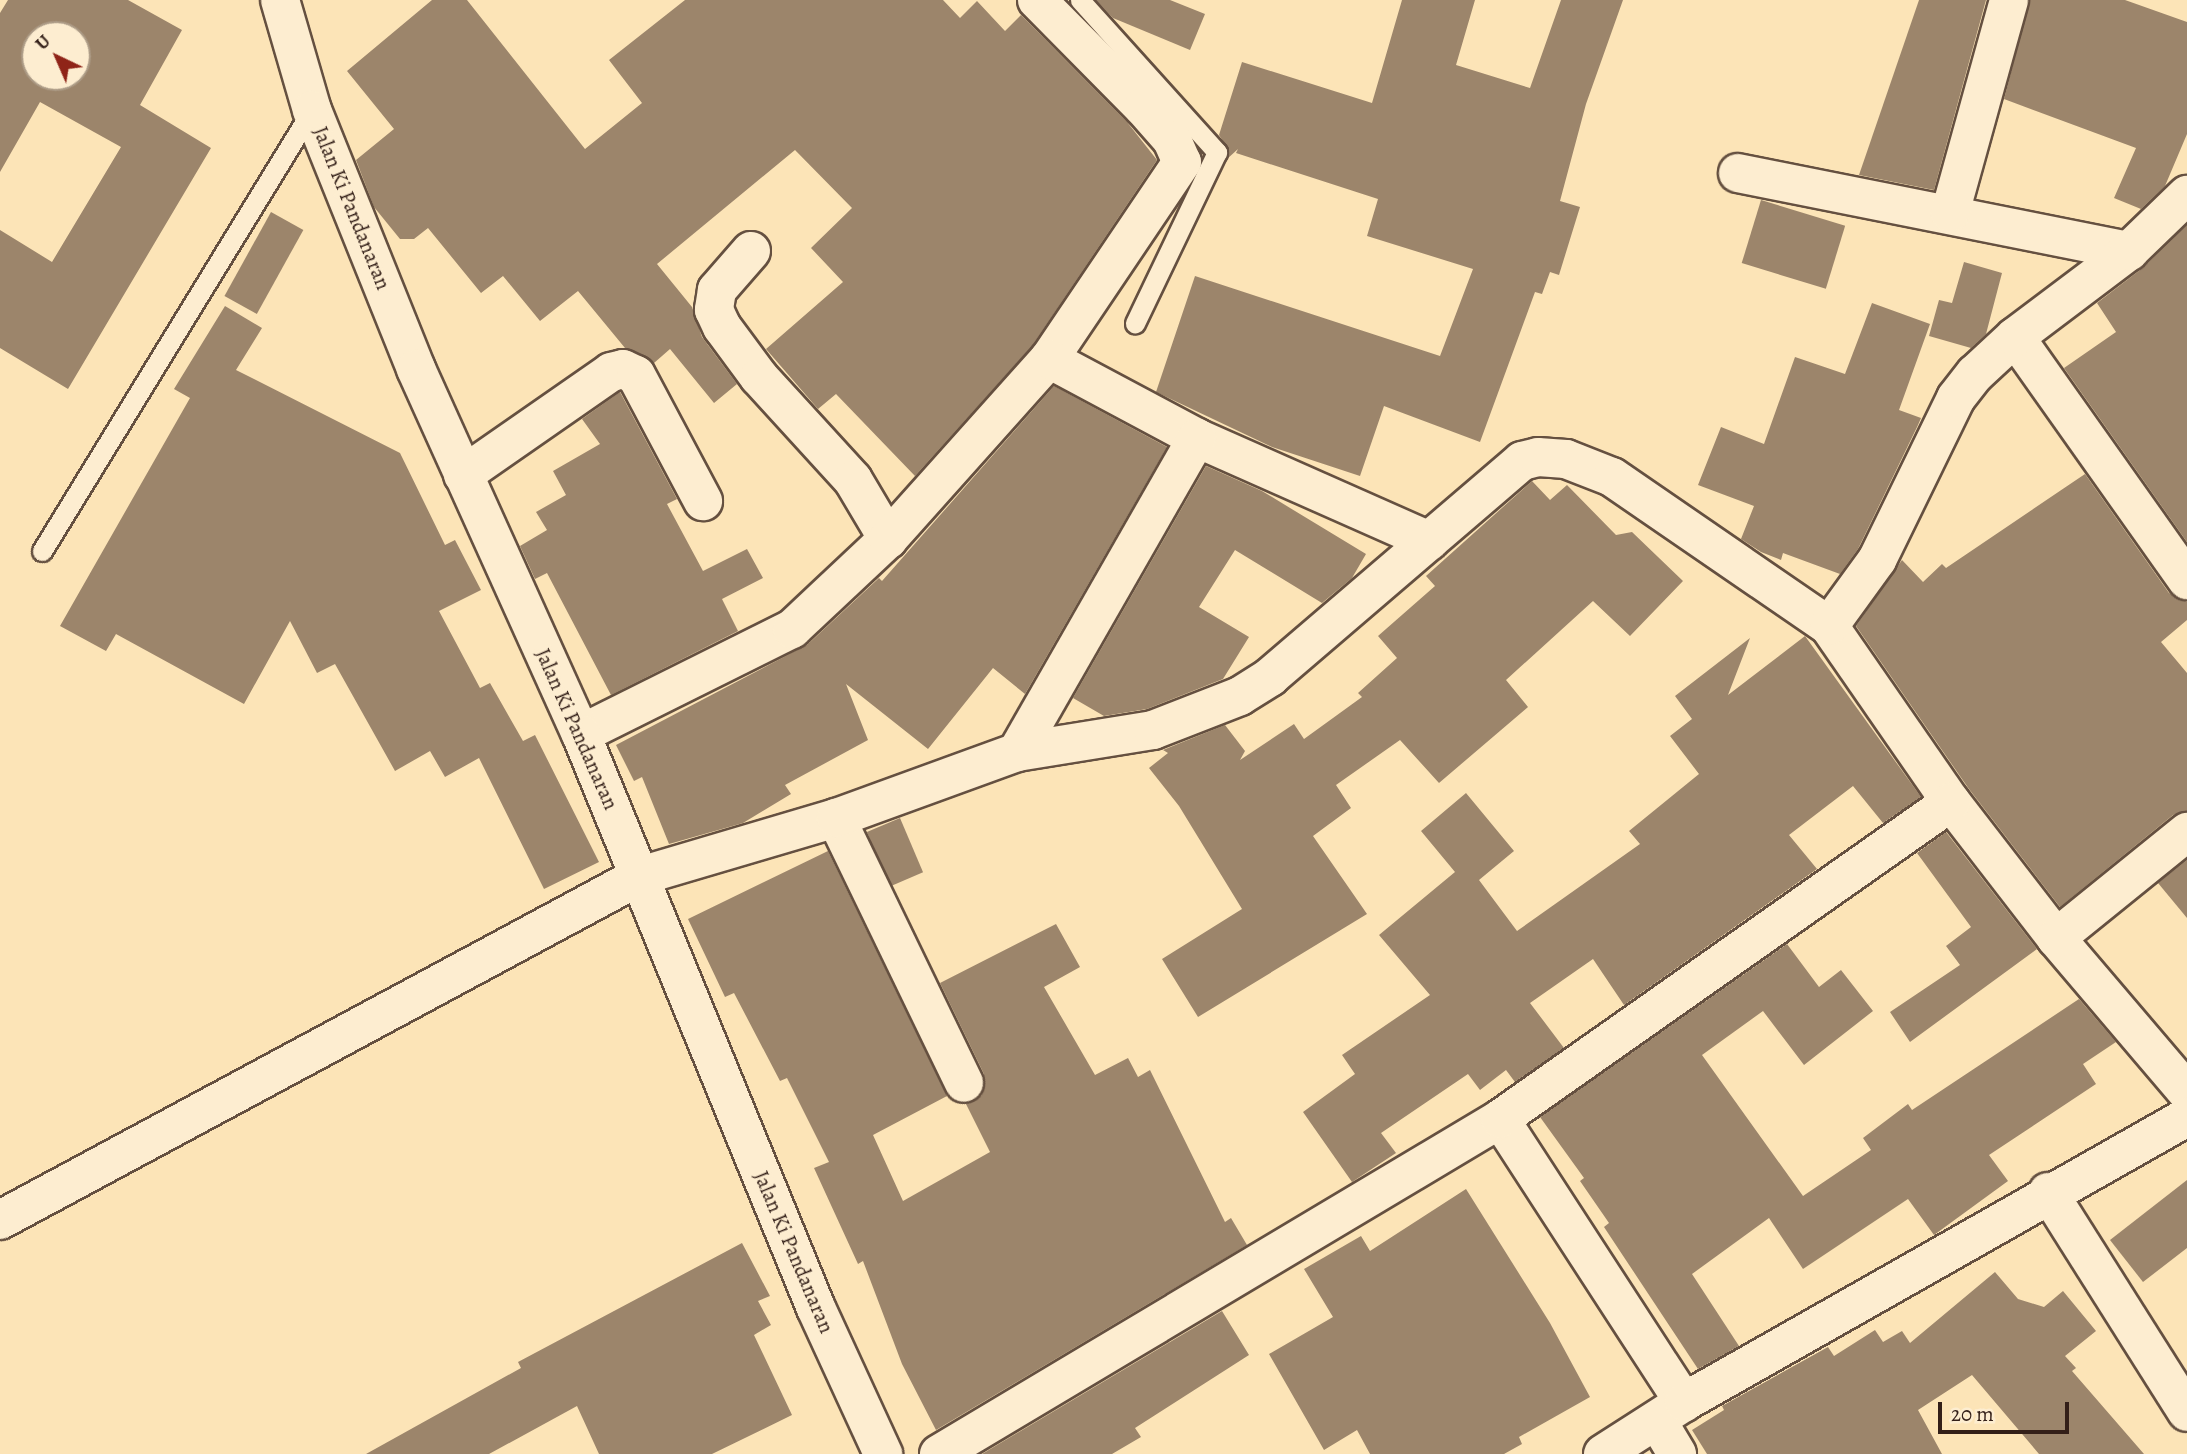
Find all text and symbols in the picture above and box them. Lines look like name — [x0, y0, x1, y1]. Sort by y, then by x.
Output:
north arrow — [21, 21, 91, 91]
text: U — [29, 29, 56, 56]
street label: Jalan Ki Pandanaran — [308, 123, 396, 293]
street label: Jalan Ki Pandanaran — [530, 644, 624, 814]
street label: Jalan Ki Pandanaran — [748, 1167, 840, 1337]
scale bar — [1942, 1388, 2073, 1432]
text: 20 m — [1951, 1400, 1994, 1428]

